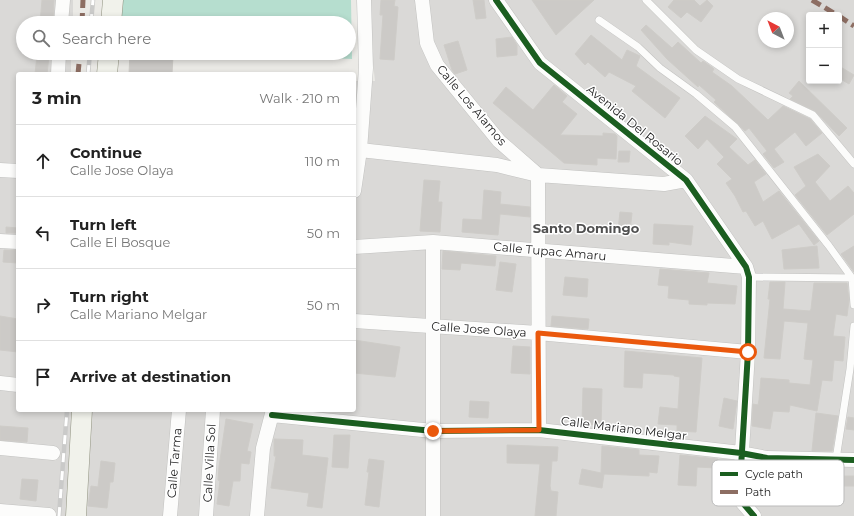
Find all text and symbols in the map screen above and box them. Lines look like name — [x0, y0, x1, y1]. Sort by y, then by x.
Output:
north arrow — [758, 12, 794, 48]
map controls — [806, 12, 842, 84]
button: + — [806, 12, 842, 48]
search box — [16, 16, 356, 60]
icon: search — [30, 27, 52, 49]
text: Search here — [62, 29, 151, 48]
button: − — [806, 48, 842, 84]
street label: Calle Los Alamos — [434, 62, 510, 149]
street label: Avenida Del Rosario — [584, 82, 686, 168]
text: 3 min — [32, 88, 82, 108]
text: Walk · 210 m — [259, 90, 340, 106]
text: Continue — [70, 143, 142, 162]
icon: ahead — [32, 150, 54, 172]
text: 110 m — [305, 153, 340, 169]
text: Calle Jose Olaya — [70, 162, 174, 178]
text: Turn left — [70, 215, 137, 234]
district label: Santo Domingo — [533, 220, 640, 236]
icon: left — [32, 222, 54, 244]
text: 50 m — [307, 225, 340, 241]
text: Calle El Bosque — [70, 234, 170, 250]
street label: Calle Tupac Amaru — [493, 239, 607, 263]
text: Turn right — [70, 287, 149, 306]
icon: right — [32, 294, 54, 316]
text: 50 m — [307, 297, 340, 313]
text: Calle Mariano Melgar — [70, 306, 207, 322]
street label: Calle Jose Olaya — [431, 318, 527, 340]
route start — [739, 343, 757, 361]
icon: arrive — [32, 366, 54, 388]
text: Arrive at destination — [70, 367, 231, 386]
street label: Calle Mariano Melgar — [560, 413, 688, 443]
route end — [424, 422, 442, 440]
street label: Calle Villa Sol — [199, 423, 219, 503]
street label: Calle Tarma — [163, 427, 185, 499]
legend — [712, 460, 844, 506]
text: Cycle path — [745, 467, 803, 481]
text: Path — [745, 485, 771, 499]

